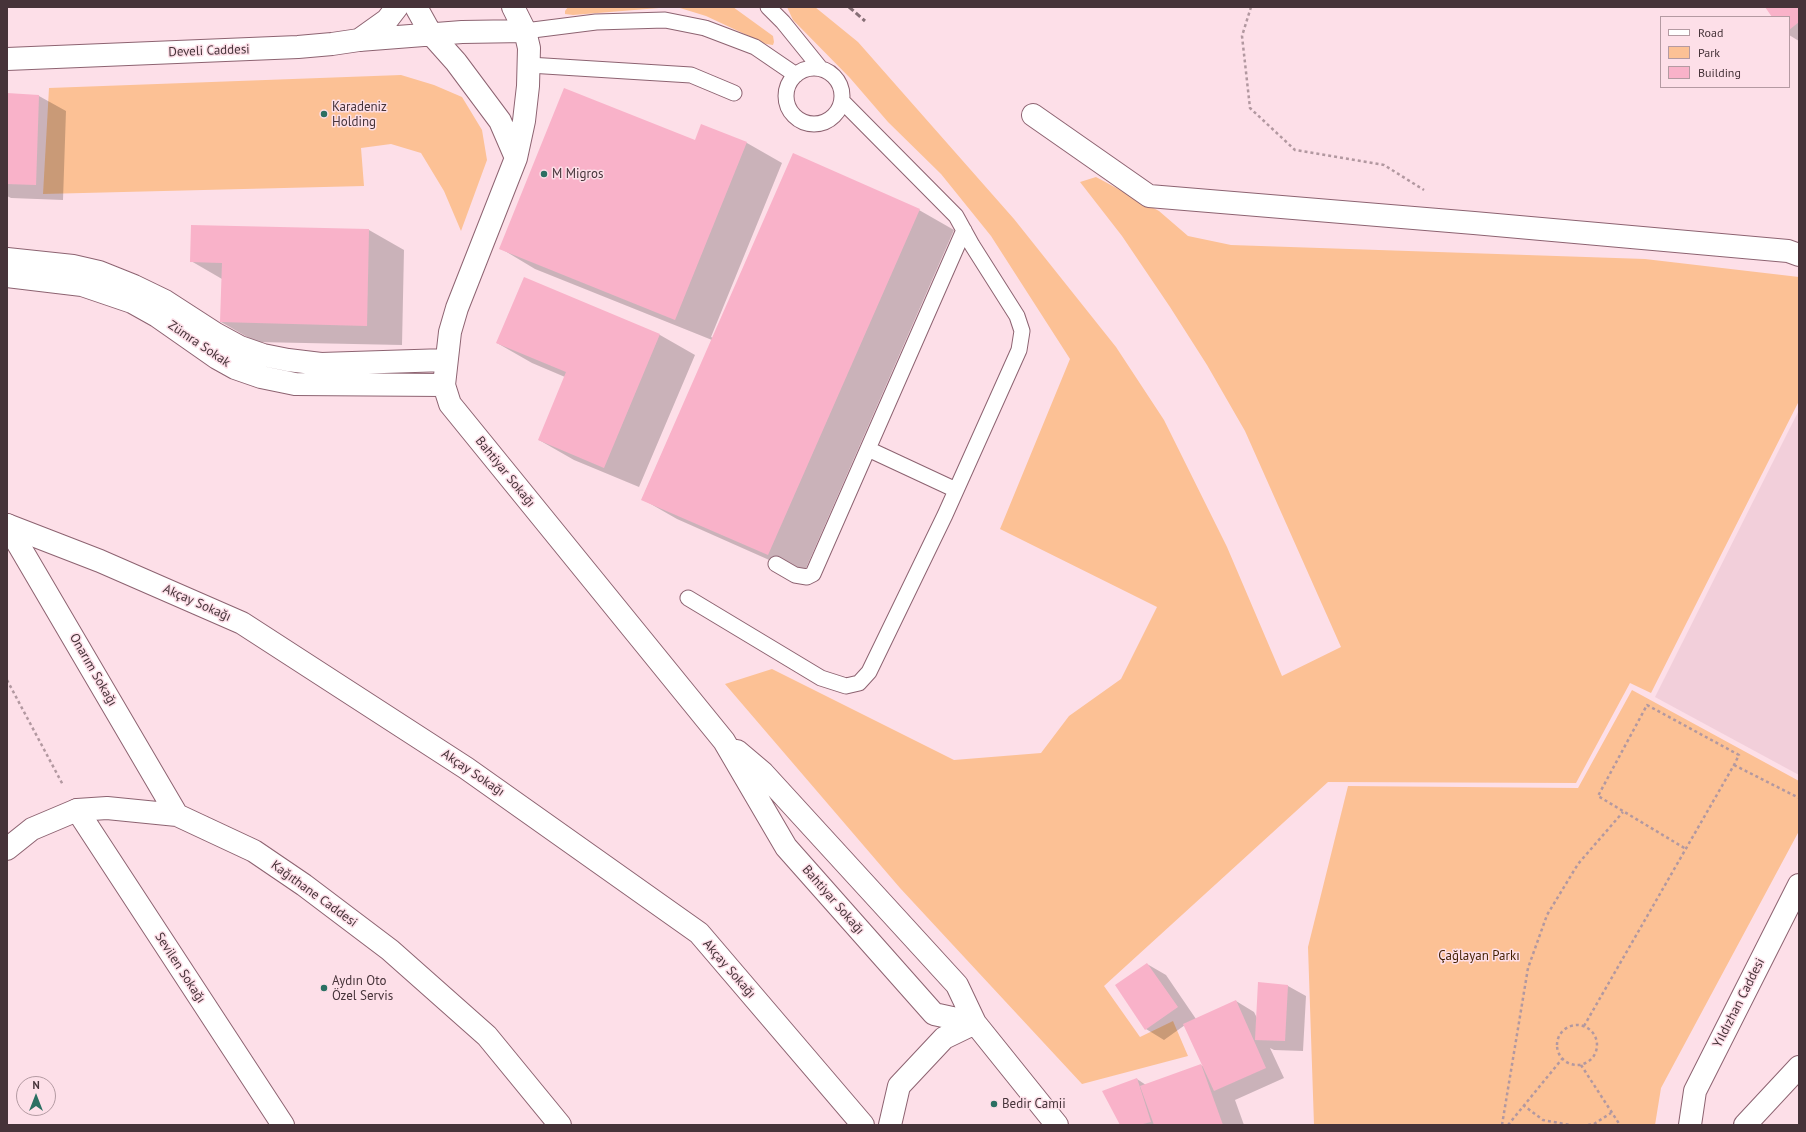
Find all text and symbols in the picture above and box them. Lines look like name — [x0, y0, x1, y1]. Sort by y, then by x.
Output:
legend — [1660, 16, 1790, 88]
text: Road — [1698, 25, 1723, 40]
street label: Develi Caddesi — [168, 42, 250, 60]
text: Park — [1698, 45, 1720, 60]
text: Building — [1698, 65, 1741, 80]
place label: Karadeniz Holding — [332, 99, 387, 130]
marker: Karadeniz Holding — [319, 109, 329, 119]
place label: M Migros — [552, 166, 603, 182]
marker: M Migros — [539, 169, 549, 179]
street label: Zümra Sokak — [165, 317, 233, 371]
street label: Bahtiyar Sokağı — [472, 433, 538, 511]
street label: Akçay Sokağı — [161, 581, 233, 625]
street label: Onarım Sokağı — [66, 631, 120, 709]
street label: Akçay Sokağı — [439, 746, 507, 800]
street label: Kağıthane Caddesi — [268, 857, 360, 931]
street label: Bahtiyar Sokağı — [799, 862, 867, 938]
street label: Sevilen Sokağı — [151, 930, 209, 1006]
street label: Akçay Sokağı — [699, 937, 759, 1001]
park label: Çağlayan Parkı — [1438, 948, 1520, 964]
street label: Yıldızhan Caddesi — [1710, 956, 1768, 1050]
place label: Aydın Oto Özel Servis — [332, 973, 393, 1004]
marker: Aydın Oto Özel Servis — [319, 983, 329, 993]
north arrow — [16, 1076, 56, 1116]
text: N — [32, 1078, 40, 1092]
place label: Bedir Camii — [1002, 1096, 1066, 1112]
marker: Bedir Camii — [989, 1099, 999, 1109]

